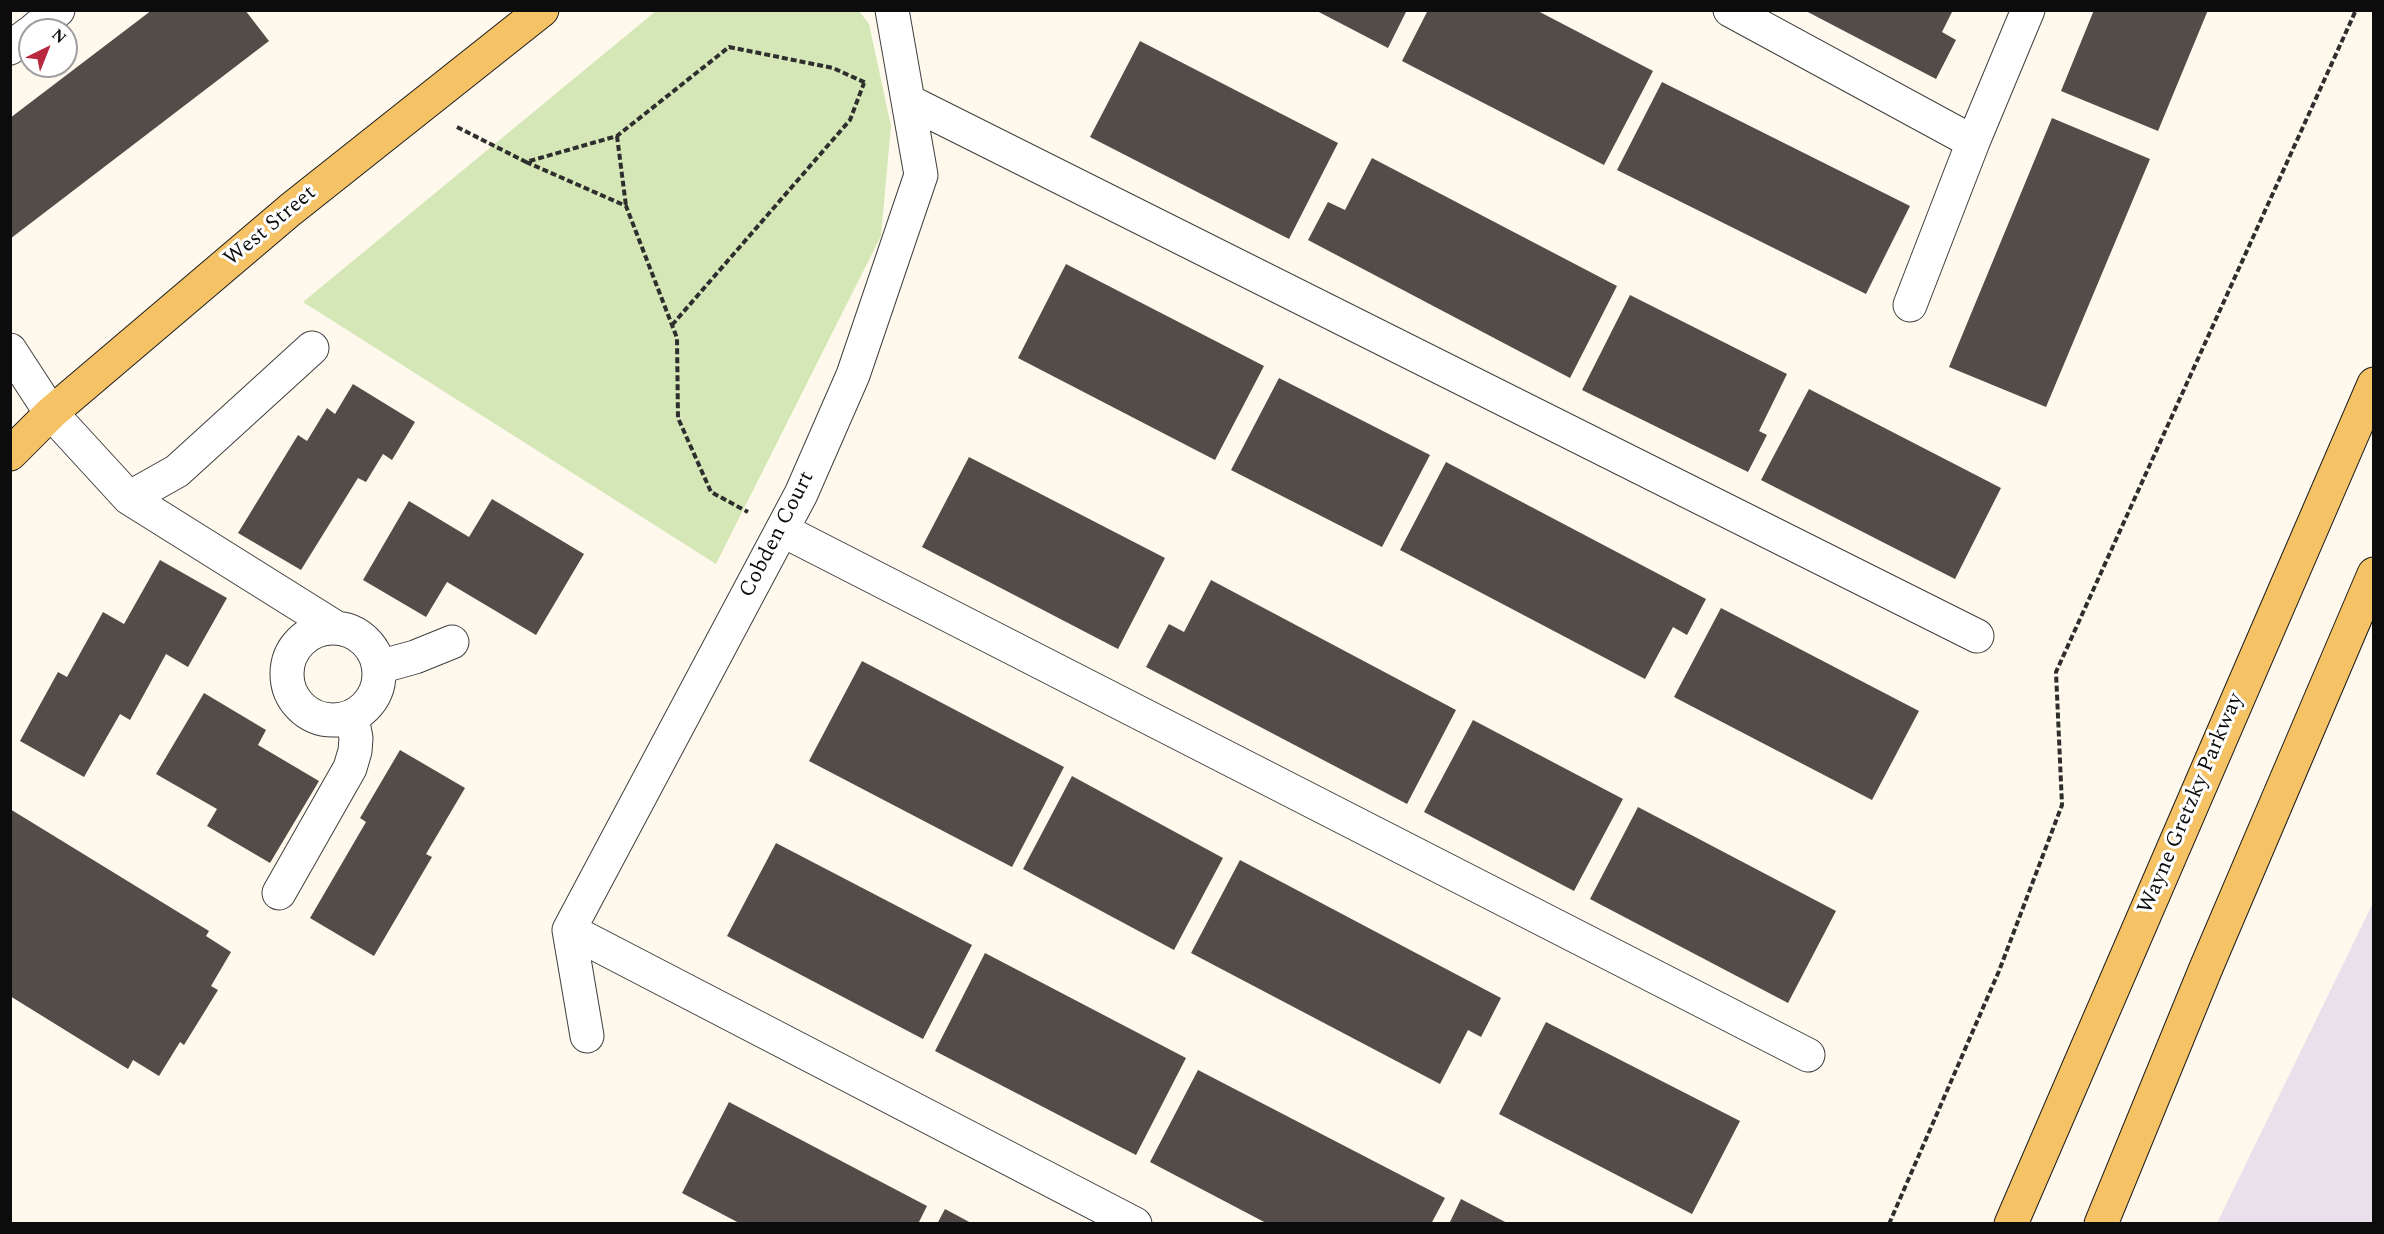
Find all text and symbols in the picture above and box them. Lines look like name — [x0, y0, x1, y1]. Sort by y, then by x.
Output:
north arrow — [18, 18, 78, 78]
text: N — [46, 23, 72, 50]
street label: West Street — [220, 181, 322, 273]
street label: Cobden Court — [735, 467, 821, 603]
street label: Wayne Gretzky Parkway — [2134, 690, 2250, 918]

